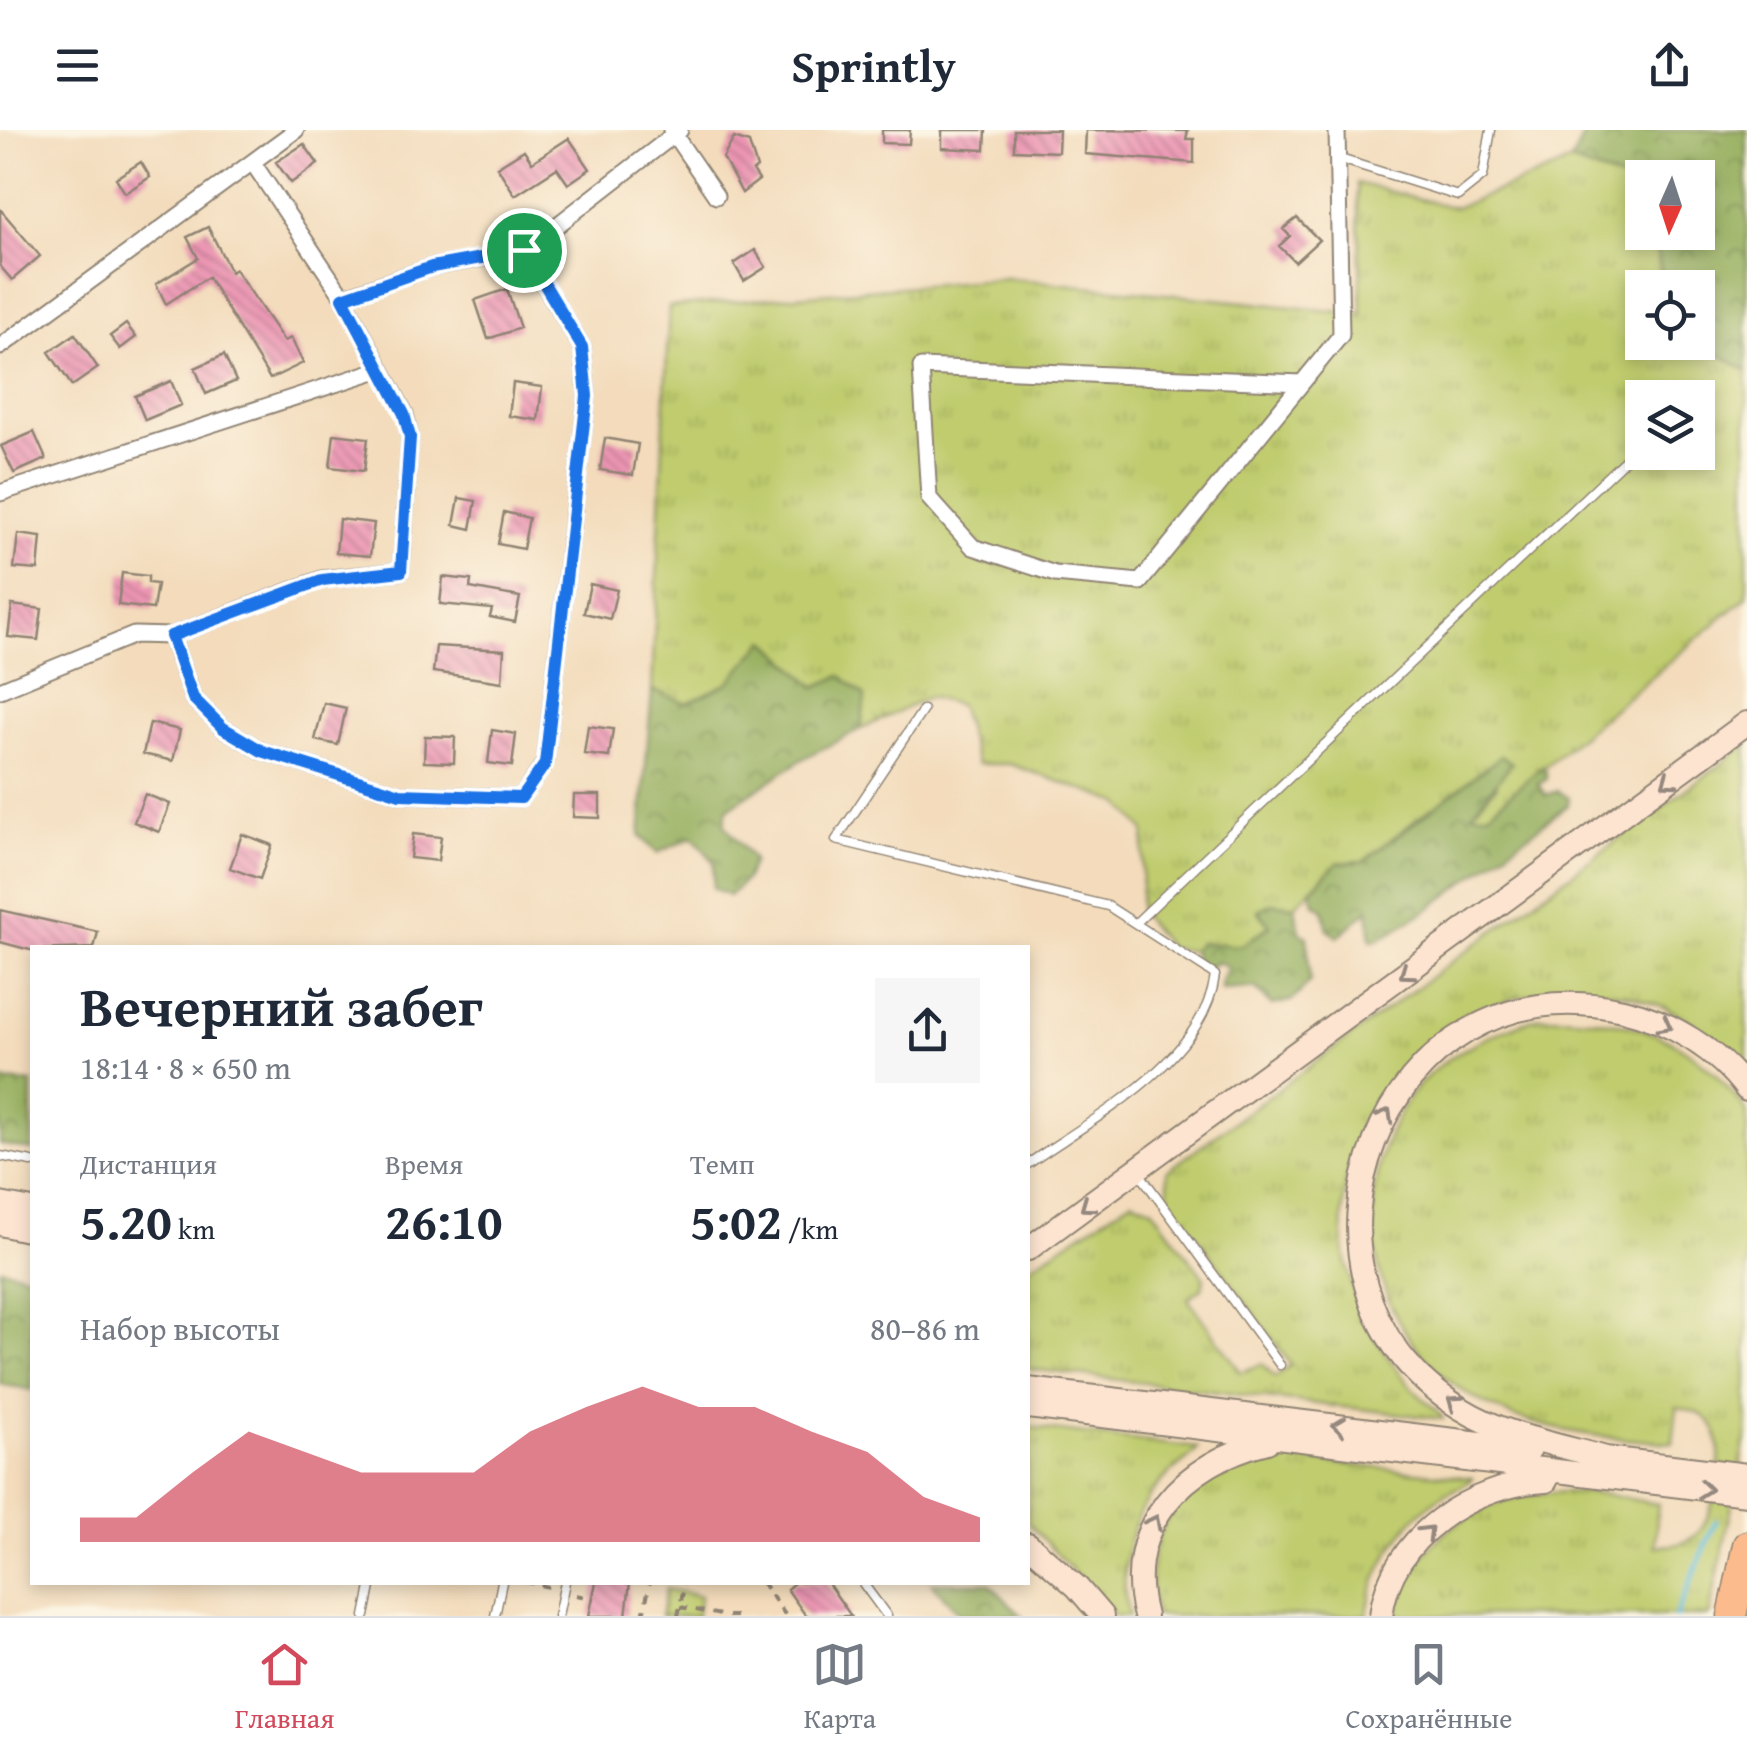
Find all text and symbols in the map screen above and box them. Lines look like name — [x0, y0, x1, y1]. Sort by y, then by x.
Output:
text: Sprintly — [791, 33, 956, 98]
icon: menu — [50, 38, 105, 93]
icon: share — [1642, 38, 1697, 93]
north arrow — [1625, 160, 1715, 250]
map controls — [1625, 160, 1715, 470]
pin — [482, 208, 567, 293]
icon: arrive — [497, 223, 552, 278]
button: locate — [1625, 270, 1715, 360]
button: layers — [1625, 380, 1715, 470]
one-way arrow — [1661, 769, 1679, 787]
one-way arrow — [1399, 961, 1417, 979]
text: Вечерний забег — [80, 966, 483, 1046]
button: share — [875, 978, 980, 1083]
one-way arrow — [1655, 1013, 1673, 1032]
text: 18:14 · 8 × 650 m — [80, 1044, 291, 1091]
one-way arrow — [1373, 1107, 1393, 1125]
text: Дистанция — [80, 1143, 217, 1184]
text: Время — [385, 1143, 463, 1184]
text: Темп — [690, 1143, 755, 1184]
text: 5.20 — [80, 1184, 172, 1257]
text: 26:10 — [385, 1184, 503, 1257]
text: 5:02 — [690, 1184, 782, 1257]
one-way arrow — [1080, 1194, 1098, 1212]
text: km — [172, 1208, 215, 1249]
text: /km — [782, 1208, 838, 1249]
text: Набор высоты — [80, 1305, 280, 1352]
text: 80–86 m — [870, 1305, 980, 1352]
one-way arrow — [1446, 1396, 1465, 1414]
one-way arrow — [1331, 1416, 1347, 1437]
one-way arrow — [1698, 1478, 1714, 1499]
one-way arrow — [1142, 1514, 1161, 1532]
one-way arrow — [1416, 1526, 1434, 1544]
tab: Главная — [235, 1637, 334, 1738]
tab: Карта — [804, 1637, 876, 1738]
tab: Сохранённые — [1346, 1637, 1512, 1738]

